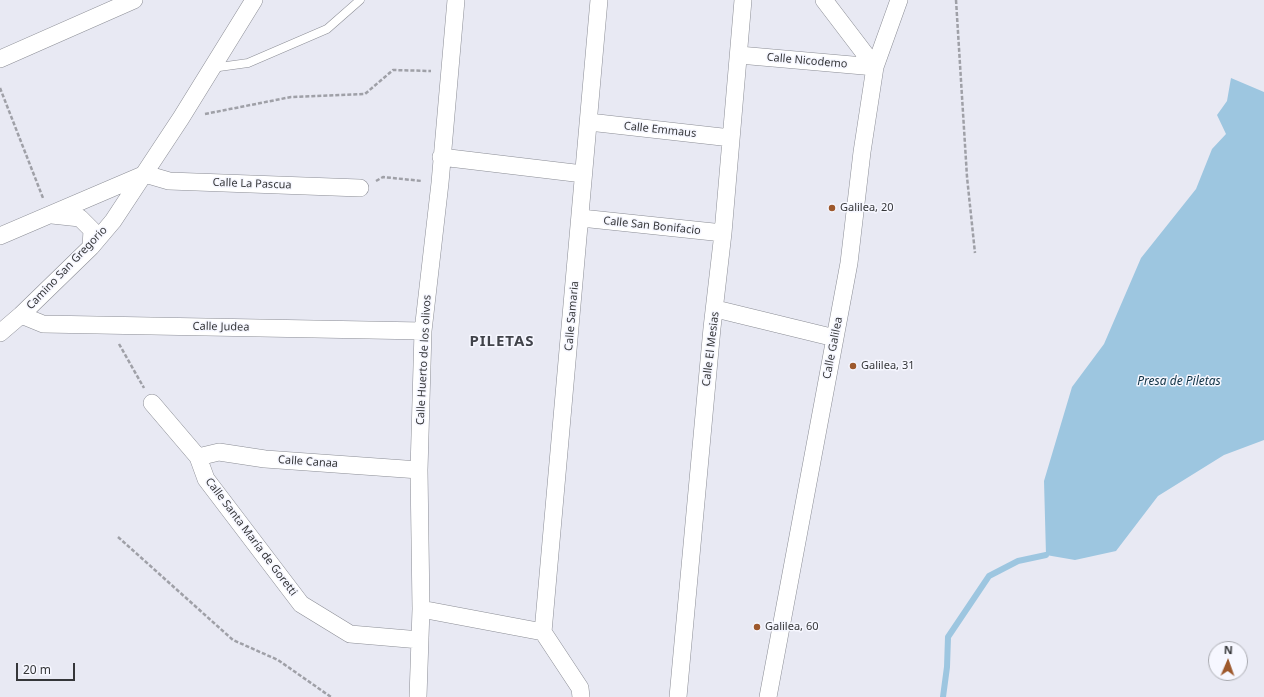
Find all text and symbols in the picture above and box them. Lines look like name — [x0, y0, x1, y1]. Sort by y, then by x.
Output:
street label: Calle Nicodemo — [766, 51, 848, 71]
street label: Calle Emmaus — [623, 120, 697, 140]
street label: Calle La Pascua — [212, 176, 292, 192]
place label: Galilea, 20 — [840, 201, 893, 215]
marker: Galilea, 20 — [827, 203, 837, 213]
street label: Calle San Bonifacio — [603, 214, 701, 238]
street label: Camino San Gregorio — [24, 224, 110, 312]
street label: Calle Samaria — [562, 281, 582, 351]
street label: Calle Huerto de los olivos — [414, 295, 434, 425]
street label: Calle El Mesias — [700, 311, 722, 387]
street label: Calle Galilea — [821, 316, 845, 380]
street label: Calle Judea — [192, 320, 250, 334]
district label: PILETAS — [469, 333, 535, 351]
place label: Galilea, 31 — [861, 359, 914, 373]
marker: Galilea, 31 — [848, 361, 858, 371]
water label: Presa de Piletas — [1137, 375, 1221, 389]
street label: Calle Canaa — [278, 453, 338, 471]
street label: Calle Santa María de Goretti — [202, 475, 300, 599]
place label: Galilea, 60 — [765, 620, 818, 634]
marker: Galilea, 60 — [752, 622, 762, 632]
north arrow — [1208, 641, 1248, 681]
text: N — [1224, 642, 1233, 657]
scale bar — [18, 655, 77, 681]
text: 20 m — [23, 661, 51, 678]

